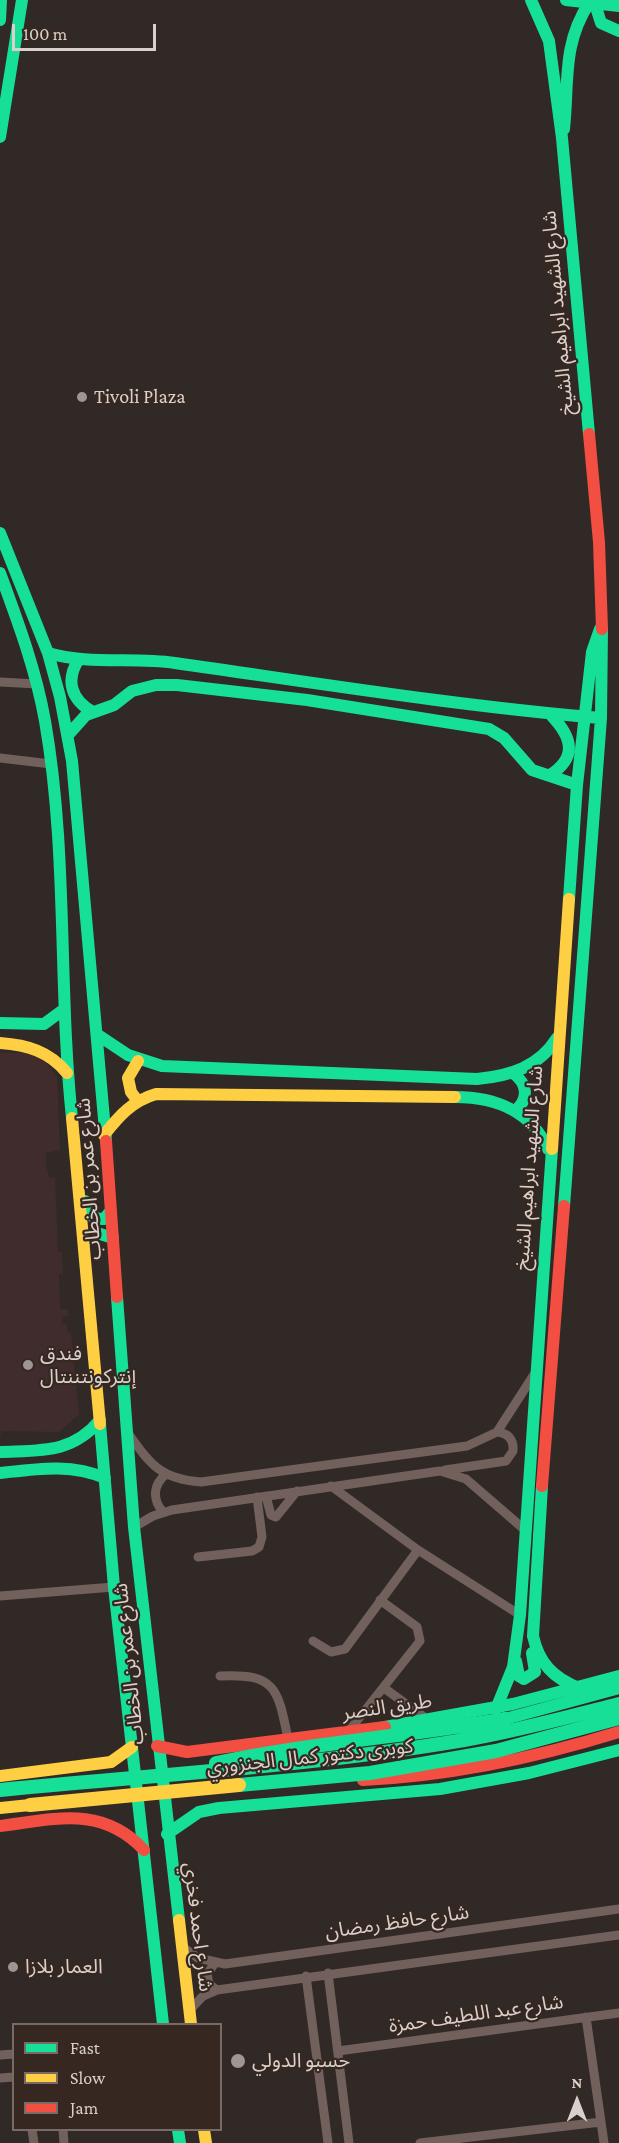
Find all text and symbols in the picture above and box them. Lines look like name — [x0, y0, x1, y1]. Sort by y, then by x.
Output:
scale bar — [15, 12, 159, 50]
text: 100 m — [23, 24, 67, 44]
street label: شارع الشهيد ابراهيم الشيخ — [537, 210, 579, 416]
place label: Tivoli Plaza — [94, 385, 186, 409]
marker: Tivoli Plaza — [75, 390, 89, 404]
street label: شارع الشهيد ابراهيم الشيخ — [510, 1065, 548, 1271]
street label: شارع عمر بن الخطاب — [71, 1097, 107, 1261]
place label: فندق إنتركونتننتال — [40, 1342, 136, 1389]
marker: فندق إنتركونتننتال — [21, 1358, 35, 1372]
street label: شارع عمر بن الخطاب — [109, 1582, 149, 1746]
street label: طريق النصر — [341, 1689, 433, 1725]
street label: كوبرى دكتور كمال الجنزوري — [205, 1734, 415, 1780]
street label: شارع احمد فخري — [178, 1861, 218, 1993]
street label: شارع حافظ رمضان — [323, 1900, 471, 1944]
place label: العمار بلازا — [25, 1955, 103, 1979]
marker: العمار بلازا — [6, 1960, 20, 1974]
street label: شارع عبد اللطيف حمزة — [387, 1990, 565, 2038]
legend — [12, 2023, 222, 2131]
text: Fast — [70, 2038, 100, 2058]
place label: حسبو الدولي — [252, 2049, 350, 2073]
marker: حسبو الدولي — [229, 2052, 247, 2070]
text: Slow — [70, 2068, 105, 2088]
north arrow — [547, 2071, 607, 2131]
text: N — [572, 2074, 582, 2091]
text: Jam — [70, 2098, 98, 2118]

